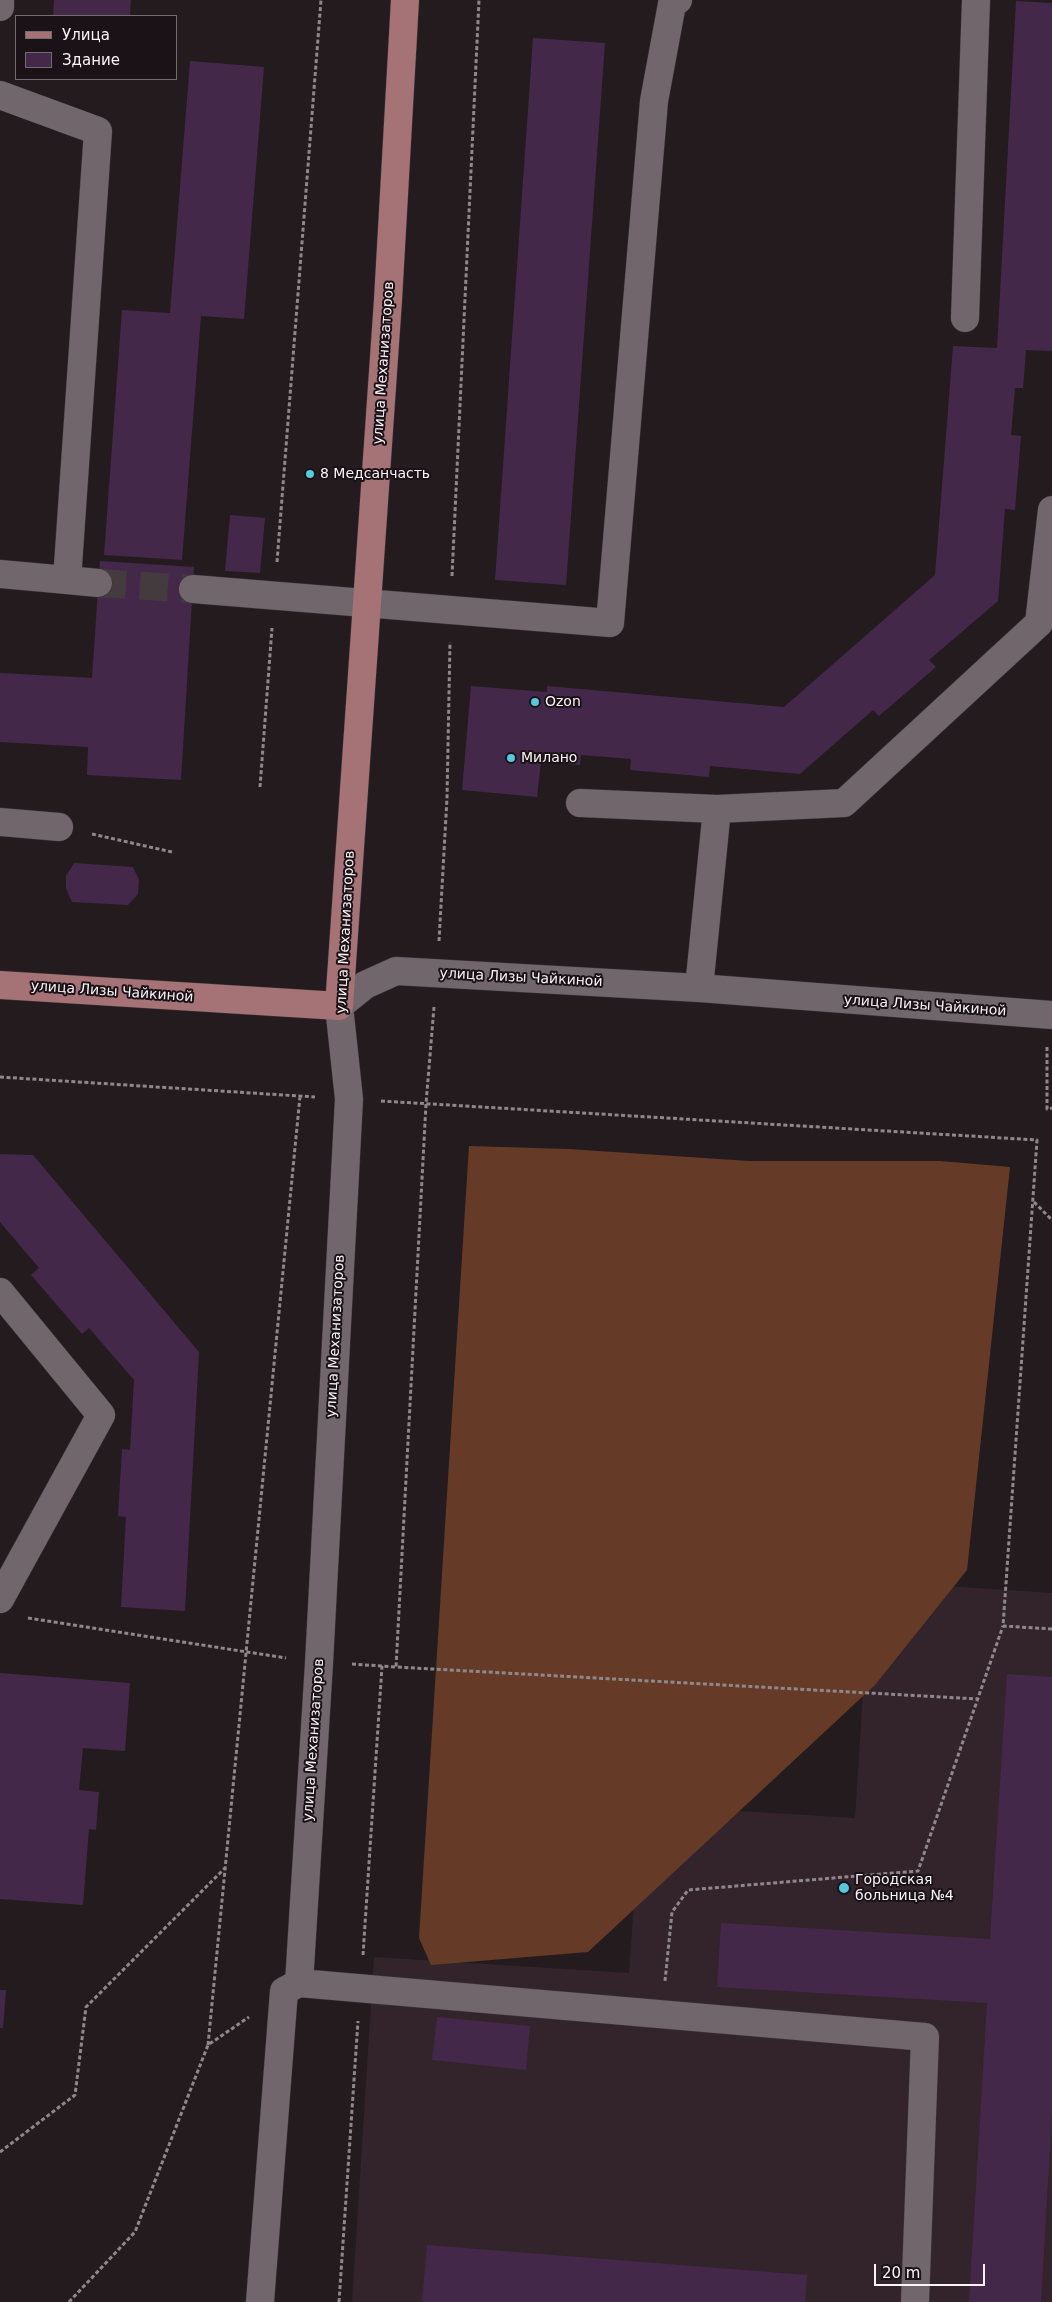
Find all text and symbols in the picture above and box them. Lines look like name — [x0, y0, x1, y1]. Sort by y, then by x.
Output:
legend — [15, 15, 178, 80]
text: Улица — [62, 26, 110, 44]
text: Здание — [62, 51, 120, 69]
street label: улица Механизаторов — [370, 281, 398, 445]
place label: 8 Медсанчасть — [320, 466, 430, 482]
marker: 8 Медсанчасть — [304, 468, 316, 480]
place label: Ozon — [545, 694, 581, 710]
marker: Ozon — [529, 696, 541, 708]
place label: Милано — [521, 750, 577, 766]
marker: Милано — [505, 752, 517, 764]
street label: улица Механизаторов — [333, 850, 359, 1014]
street label: улица Лизы Чайкиной — [439, 965, 603, 991]
street label: улица Лизы Чайкиной — [30, 978, 194, 1006]
street label: улица Лизы Чайкиной — [843, 992, 1007, 1020]
street label: улица Механизаторов — [323, 1254, 349, 1418]
street label: улица Механизаторов — [300, 1658, 328, 1822]
place label: Городская больница №4 — [855, 1872, 954, 1904]
marker: Городская больница №4 — [837, 1881, 851, 1895]
scale bar — [877, 2254, 988, 2286]
text: 20 m — [882, 2264, 920, 2282]

